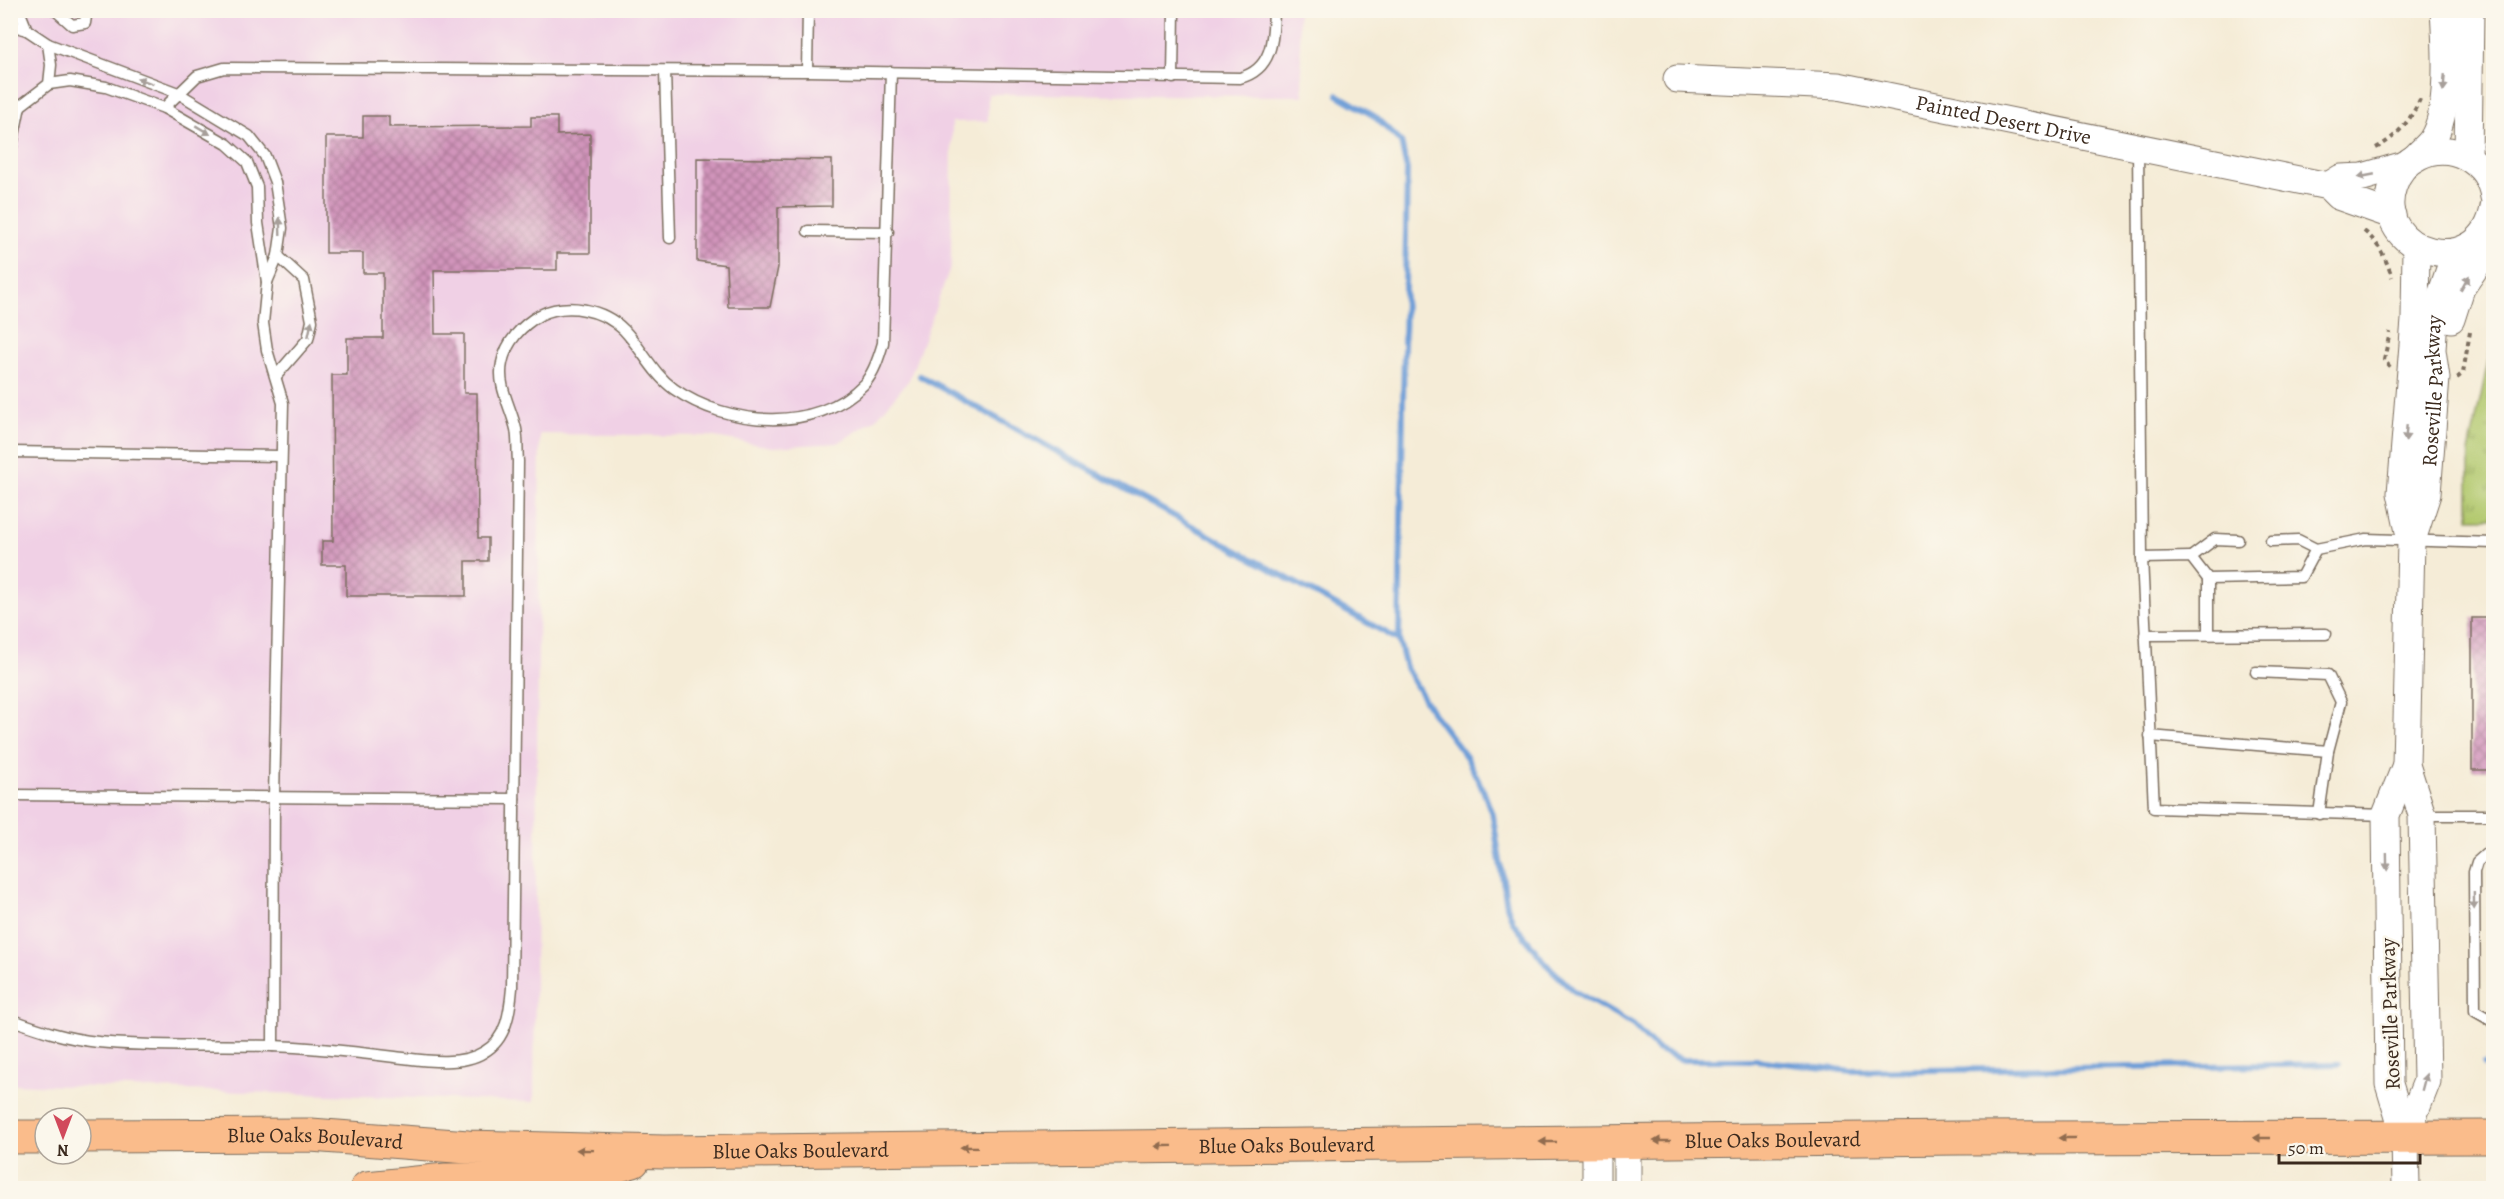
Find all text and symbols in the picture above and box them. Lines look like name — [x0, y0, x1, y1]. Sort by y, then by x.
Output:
one-way arrow — [2439, 73, 2448, 92]
one-way arrow — [136, 76, 154, 85]
street label: Painted Desert Drive — [1913, 88, 2094, 151]
one-way arrow — [195, 124, 211, 135]
one-way arrow — [2356, 172, 2375, 181]
one-way arrow — [275, 216, 285, 235]
one-way arrow — [2460, 274, 2470, 291]
street label: Roseville Parkway — [2415, 313, 2450, 468]
one-way arrow — [306, 319, 315, 338]
one-way arrow — [2401, 424, 2411, 443]
one-way arrow — [2382, 852, 2391, 871]
one-way arrow — [2469, 891, 2479, 910]
street label: Roseville Parkway — [2373, 937, 2407, 1091]
one-way arrow — [2420, 1073, 2429, 1091]
north arrow — [33, 1106, 93, 1166]
street label: Blue Oaks Boulevard — [227, 1121, 405, 1156]
street label: Blue Oaks Boulevard — [1684, 1125, 1862, 1155]
scale bar — [2279, 1127, 2420, 1165]
street label: Blue Oaks Boulevard — [1198, 1130, 1376, 1160]
one-way arrow — [2058, 1133, 2077, 1143]
one-way arrow — [2253, 1133, 2272, 1143]
street label: Blue Oaks Boulevard — [712, 1136, 890, 1165]
one-way arrow — [1653, 1136, 1672, 1146]
text: 50 m — [2288, 1136, 2324, 1160]
one-way arrow — [1538, 1137, 1557, 1147]
text: N — [57, 1139, 69, 1161]
one-way arrow — [1154, 1141, 1173, 1150]
one-way arrow — [959, 1143, 978, 1152]
one-way arrow — [575, 1145, 594, 1155]

